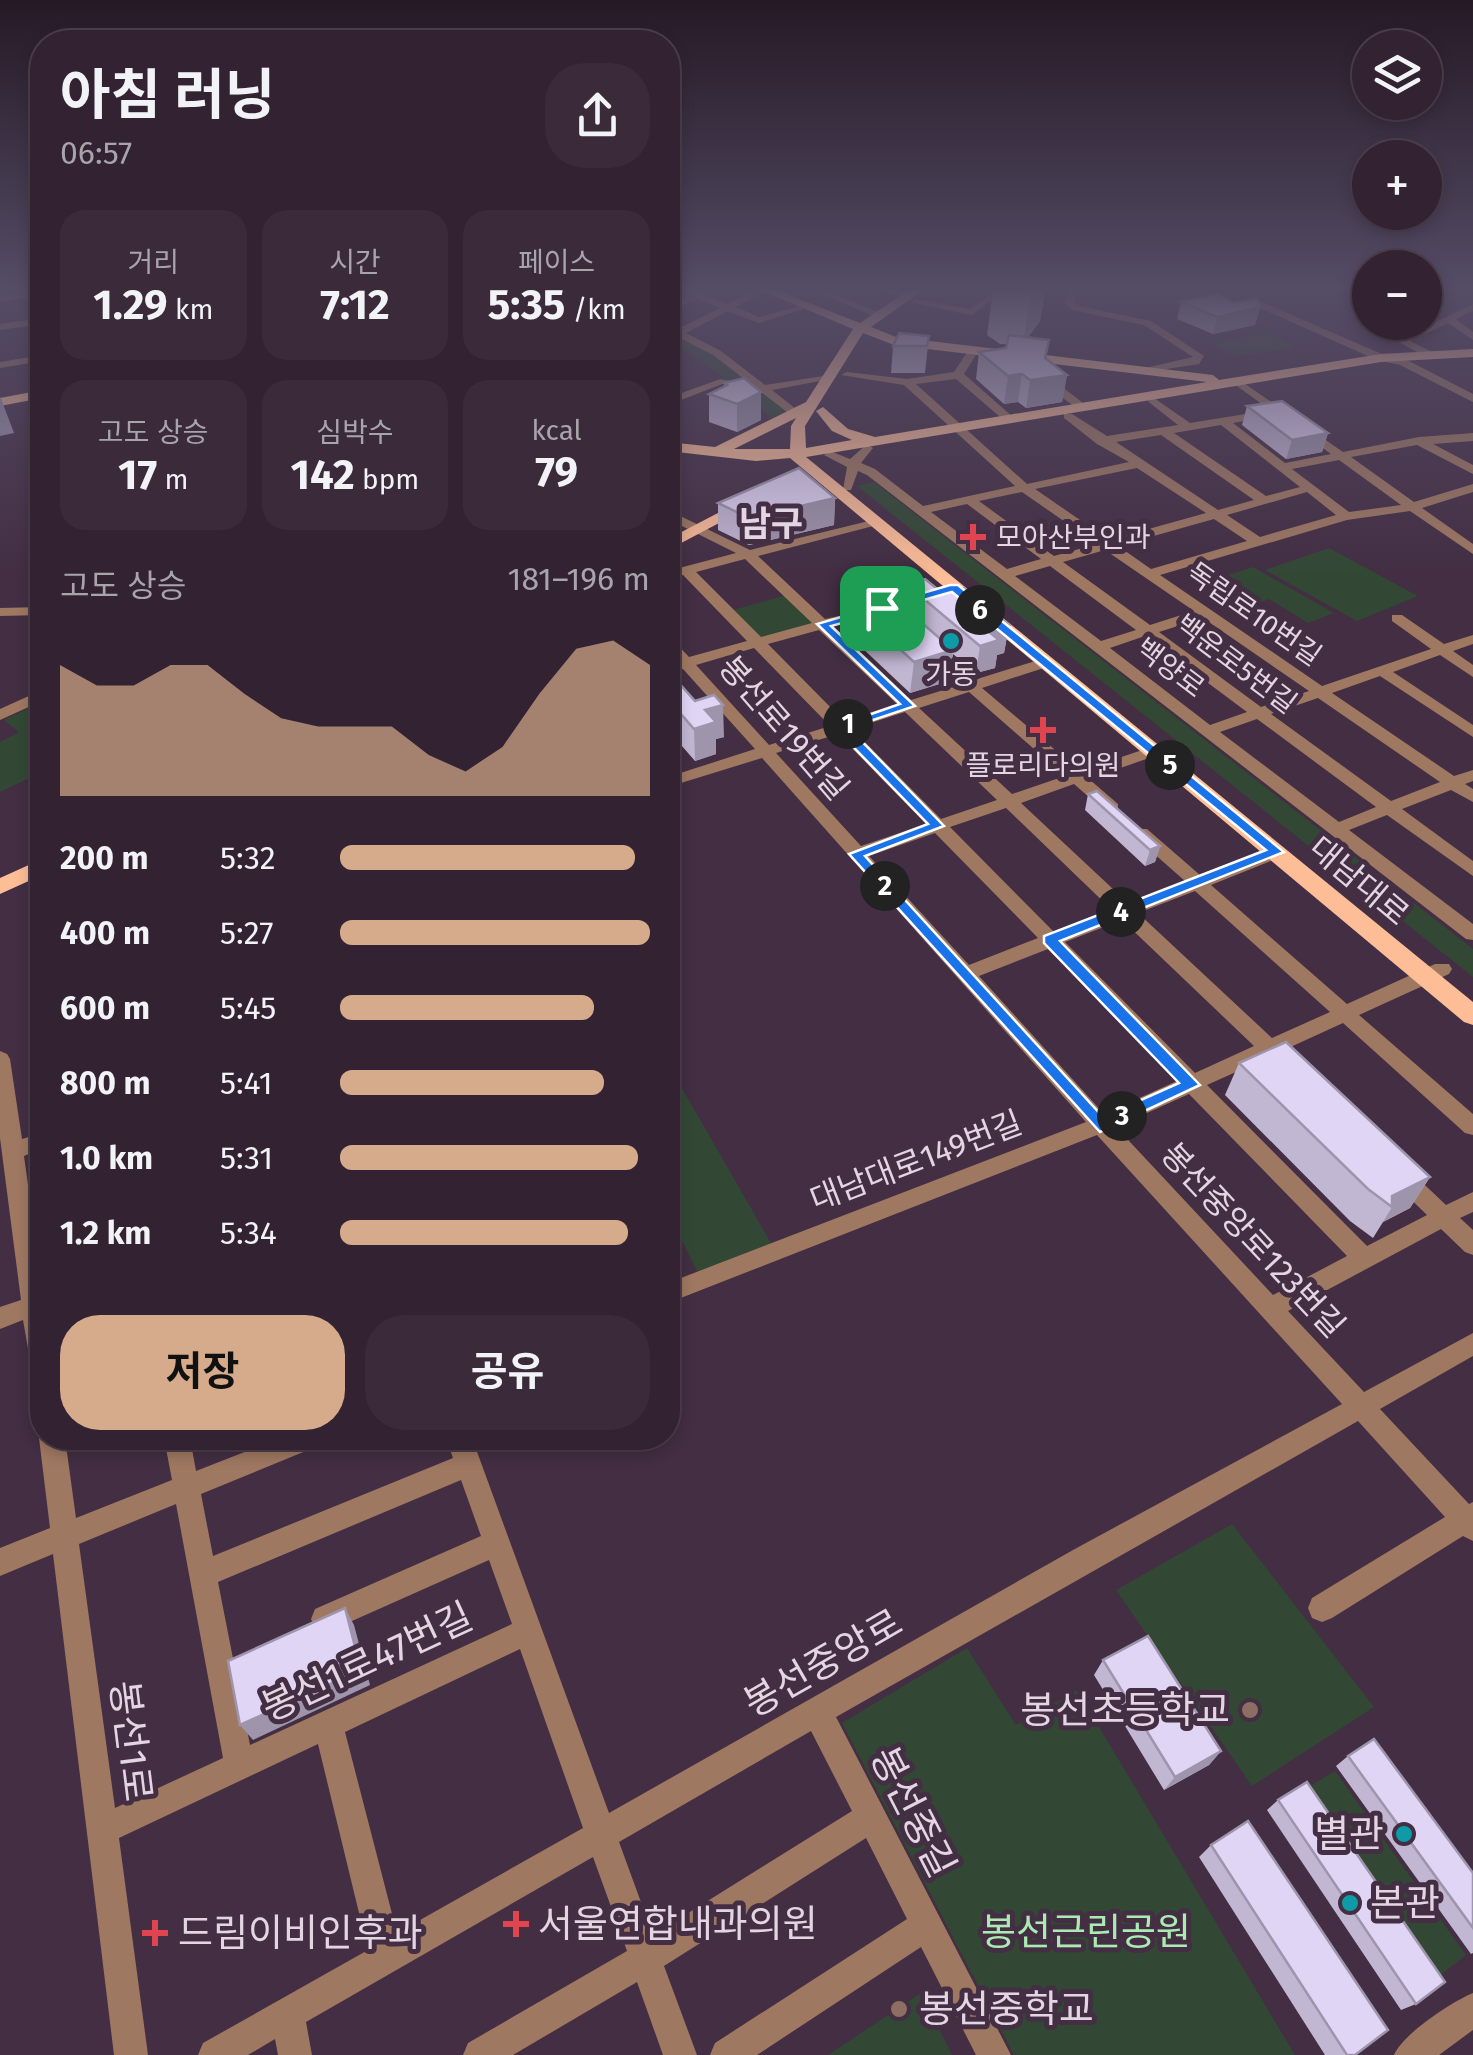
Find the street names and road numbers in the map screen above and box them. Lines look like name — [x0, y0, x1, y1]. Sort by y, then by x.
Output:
street label: 독립로10번길 — [1180, 556, 1328, 672]
street label: 백운로5번길 — [1169, 608, 1303, 720]
street label: 백양로 — [1129, 632, 1211, 704]
street label: 봉선로19번길 — [711, 648, 857, 808]
street label: 대남대로 — [1302, 829, 1416, 933]
street label: 대남대로149번길 — [805, 1103, 1027, 1219]
street label: 봉선중앙로123번길 — [1153, 1135, 1353, 1345]
street label: 봉선1로47번길 — [254, 1593, 480, 1731]
street label: 봉선중앙로 — [736, 1599, 910, 1727]
street label: 봉선1로 — [101, 1678, 161, 1804]
street label: 봉선중길 — [861, 1739, 965, 1885]

